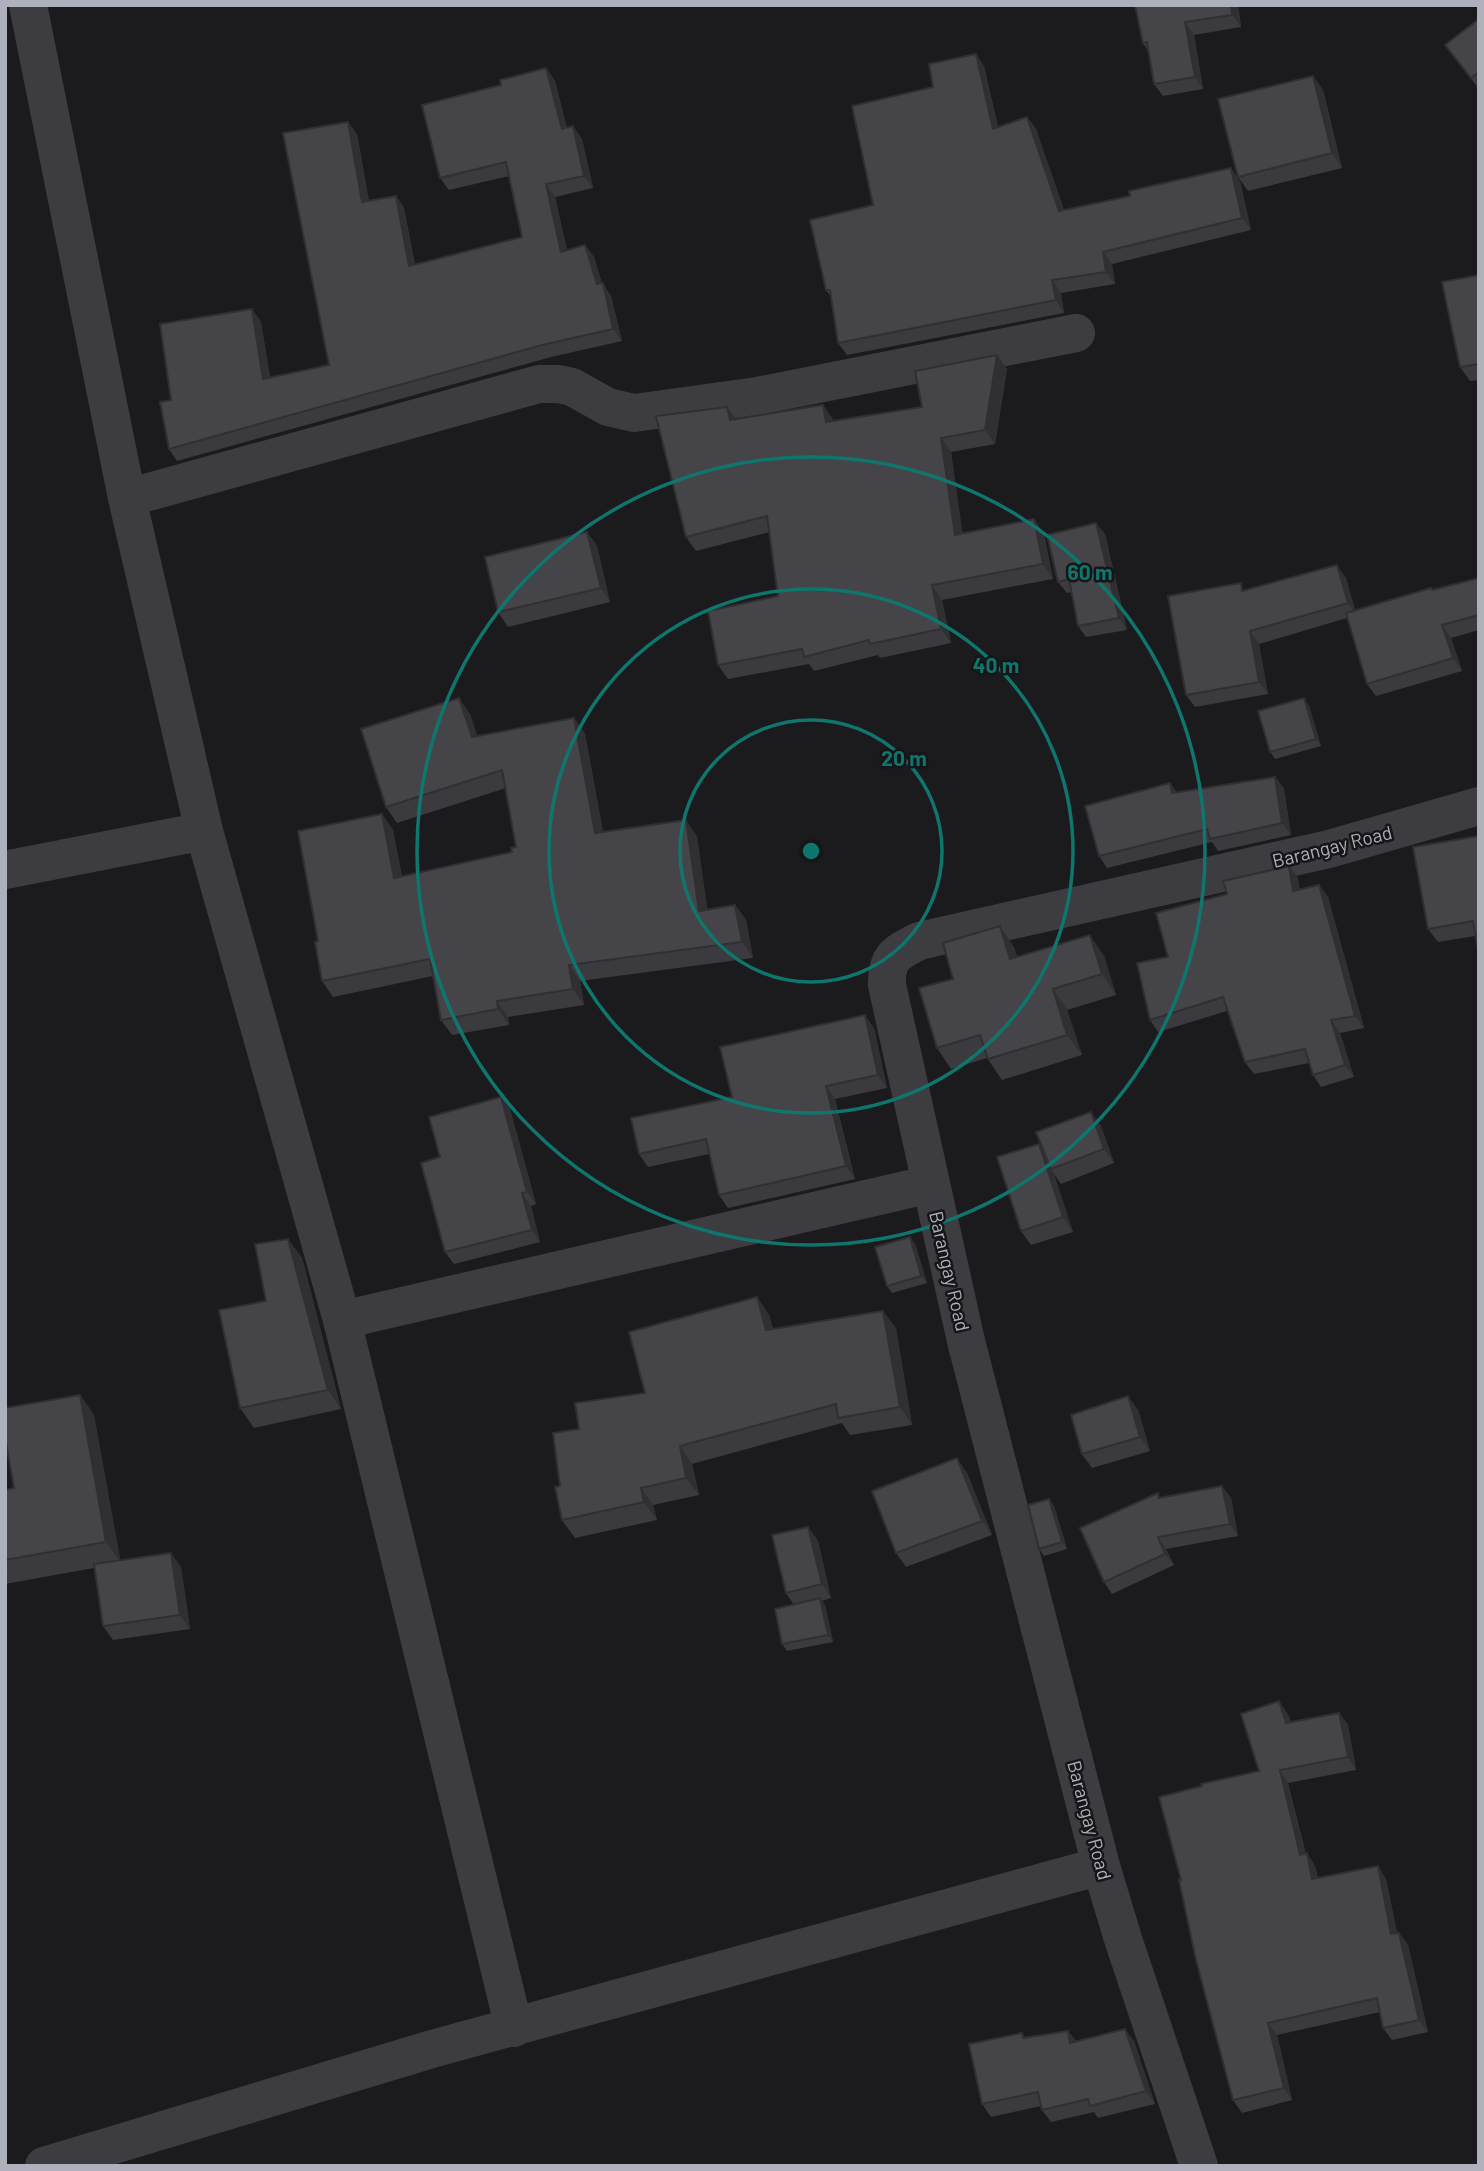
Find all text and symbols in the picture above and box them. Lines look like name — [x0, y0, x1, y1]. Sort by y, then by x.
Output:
text: 60 m — [1068, 559, 1112, 584]
text: 40 m — [973, 652, 1019, 677]
text: 20 m — [881, 745, 927, 770]
street label: Barangay Road — [1270, 820, 1394, 872]
centre of rings — [799, 839, 823, 863]
street label: Barangay Road — [925, 1209, 975, 1333]
street label: Barangay Road — [1063, 1758, 1117, 1882]

